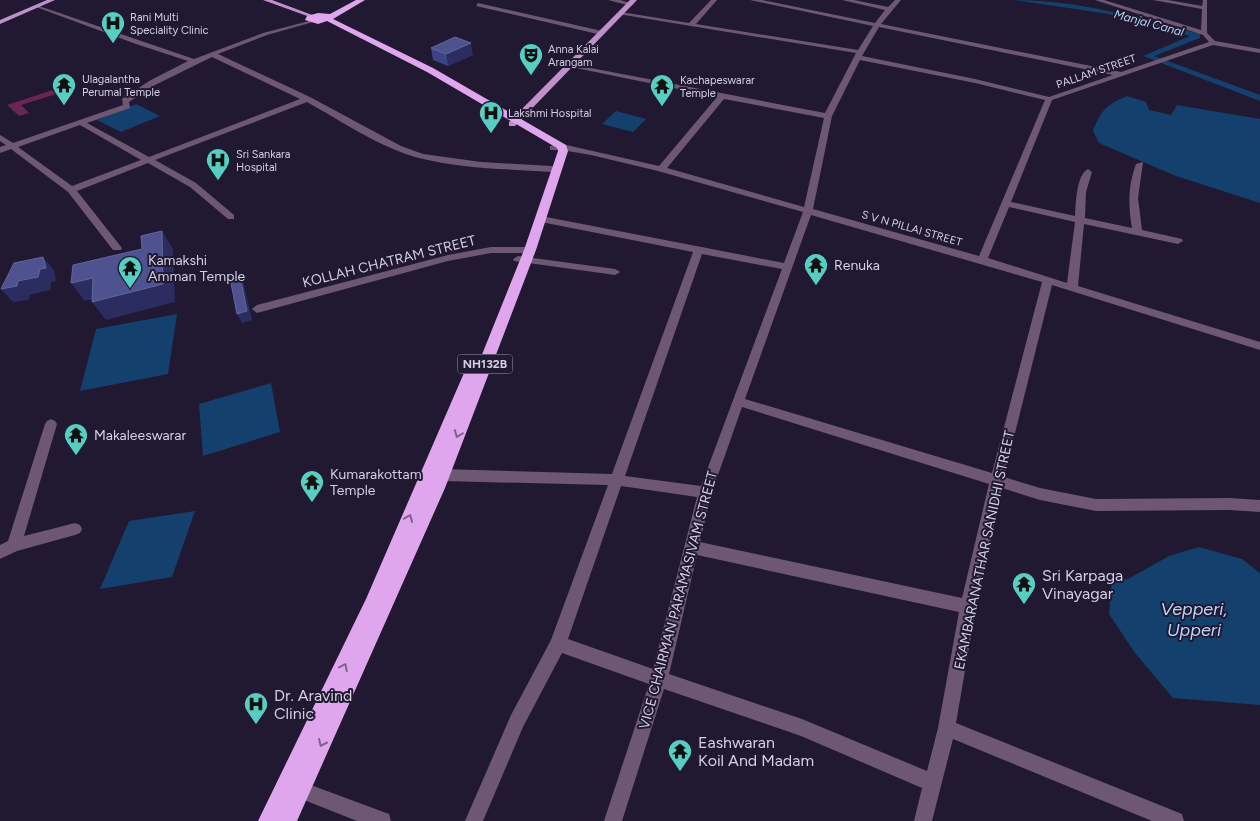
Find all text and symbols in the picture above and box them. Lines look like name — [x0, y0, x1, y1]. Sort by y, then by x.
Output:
water label: Manjal Canal — [1113, 7, 1186, 39]
hospital icon: Rani Multi Speciality Clinic — [100, 10, 126, 44]
place label: Rani Multi Speciality Clinic — [130, 11, 209, 37]
theatre icon: Anna Kalai Arangam — [518, 42, 544, 76]
place label: Anna Kalai Arangam — [548, 43, 599, 69]
street label: PALLAM STREET — [1055, 52, 1138, 91]
temple icon: Ulagalantha Perumal Temple — [51, 72, 77, 106]
place label: Ulagalantha Perumal Temple — [82, 73, 160, 99]
temple icon: Kachapeswarar Temple — [649, 73, 675, 107]
place label: Kachapeswarar Temple — [680, 74, 755, 100]
hospital icon: Lakshmi Hospital — [478, 100, 504, 134]
place label: Lakshmi Hospital — [508, 107, 592, 120]
hospital icon: Sri Sankara Hospital — [205, 147, 231, 181]
place label: Sri Sankara Hospital — [236, 148, 290, 174]
street label: S V N PILLAI STREET — [860, 208, 964, 249]
street label: KOLLAH CHATRAM STREET — [301, 232, 478, 291]
place label: Kamakshi Amman Temple — [148, 252, 245, 285]
temple icon: Renuka — [803, 252, 829, 286]
temple icon: Kamakshi Amman Temple — [117, 255, 143, 289]
place label: Renuka — [834, 257, 880, 274]
road number: NH132B — [458, 354, 512, 374]
temple icon: Makaleeswarar — [63, 422, 89, 456]
place label: Makaleeswarar — [94, 427, 186, 444]
one-way arrow — [454, 429, 464, 438]
street label: EKAMBARANATHAR SANIDHI STREET — [951, 429, 1018, 671]
place label: Kumarakottam Temple — [330, 466, 422, 499]
temple icon: Kumarakottam Temple — [299, 469, 325, 503]
street label: VICE CHAIRMAN PARAMASIVAM STREET — [636, 469, 721, 731]
one-way arrow — [404, 515, 414, 523]
place label: Sri Karpaga Vinayagar — [1042, 566, 1123, 603]
temple icon: Sri Karpaga Vinayagar — [1011, 571, 1037, 605]
water label: Vepperi, Upperi — [1160, 598, 1228, 641]
one-way arrow — [337, 663, 348, 672]
place label: Dr. Aravind Clinic — [274, 686, 352, 723]
hospital icon: Dr. Aravind Clinic — [243, 691, 269, 725]
place label: Eashwaran Koil And Madam — [698, 733, 814, 770]
one-way arrow — [317, 738, 328, 747]
temple icon: Eashwaran Koil And Madam — [667, 738, 693, 772]

